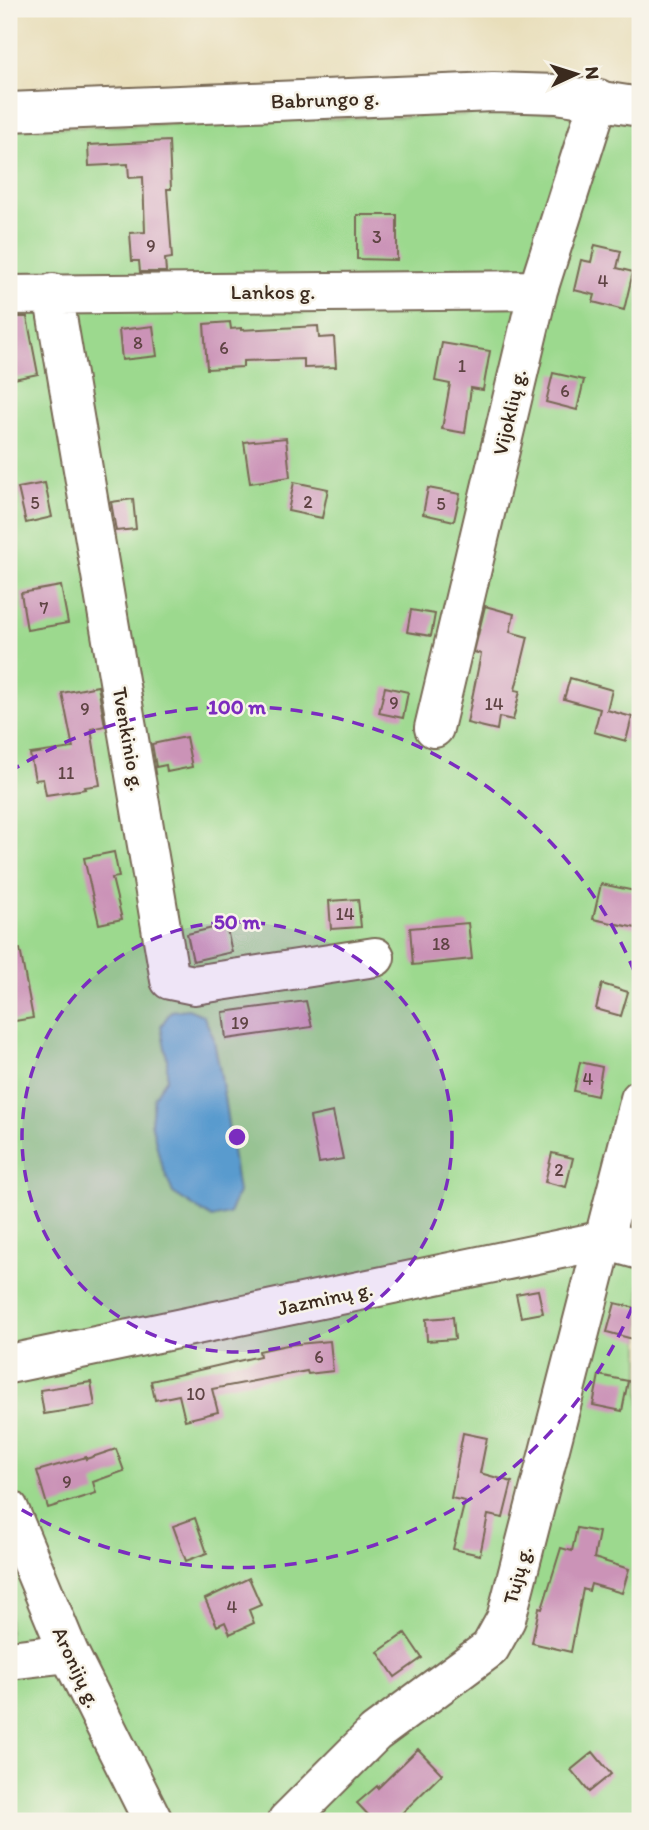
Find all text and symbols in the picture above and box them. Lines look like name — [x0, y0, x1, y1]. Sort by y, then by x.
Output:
north arrow — [540, 38, 610, 108]
text: N — [581, 66, 604, 80]
street label: Babrungo g. — [270, 85, 380, 113]
house number: 3 — [372, 226, 382, 248]
house number: 9 — [146, 235, 156, 257]
house number: 4 — [598, 270, 609, 292]
street label: Lankos g. — [231, 279, 315, 304]
house number: 8 — [133, 332, 143, 354]
house number: 6 — [219, 337, 229, 359]
house number: 1 — [458, 355, 466, 377]
street label: Vijoklių g. — [487, 366, 531, 458]
house number: 6 — [560, 380, 570, 402]
house number: 2 — [303, 491, 313, 513]
house number: 5 — [30, 492, 40, 514]
house number: 5 — [436, 493, 446, 515]
house number: 7 — [40, 597, 49, 619]
street label: Tvenkinio g. — [108, 685, 150, 793]
house number: 9 — [389, 692, 399, 714]
house number: 14 — [484, 693, 504, 715]
text: 100 m — [208, 694, 266, 719]
house number: 9 — [80, 698, 90, 720]
house number: 11 — [58, 762, 74, 784]
house number: 14 — [335, 903, 355, 925]
text: 50 m — [214, 909, 261, 934]
house number: 18 — [432, 933, 450, 955]
house number: 19 — [231, 1012, 249, 1034]
house number: 4 — [583, 1068, 594, 1090]
centre of rings — [225, 1125, 249, 1149]
house number: 2 — [554, 1159, 564, 1181]
street label: Jazminų g. — [275, 1276, 375, 1320]
house number: 6 — [314, 1346, 324, 1368]
house number: 10 — [186, 1383, 206, 1405]
house number: 9 — [62, 1471, 72, 1493]
street label: Tujų g. — [497, 1543, 537, 1607]
house number: 4 — [227, 1596, 238, 1618]
street label: Aronijų g. — [47, 1622, 107, 1712]

